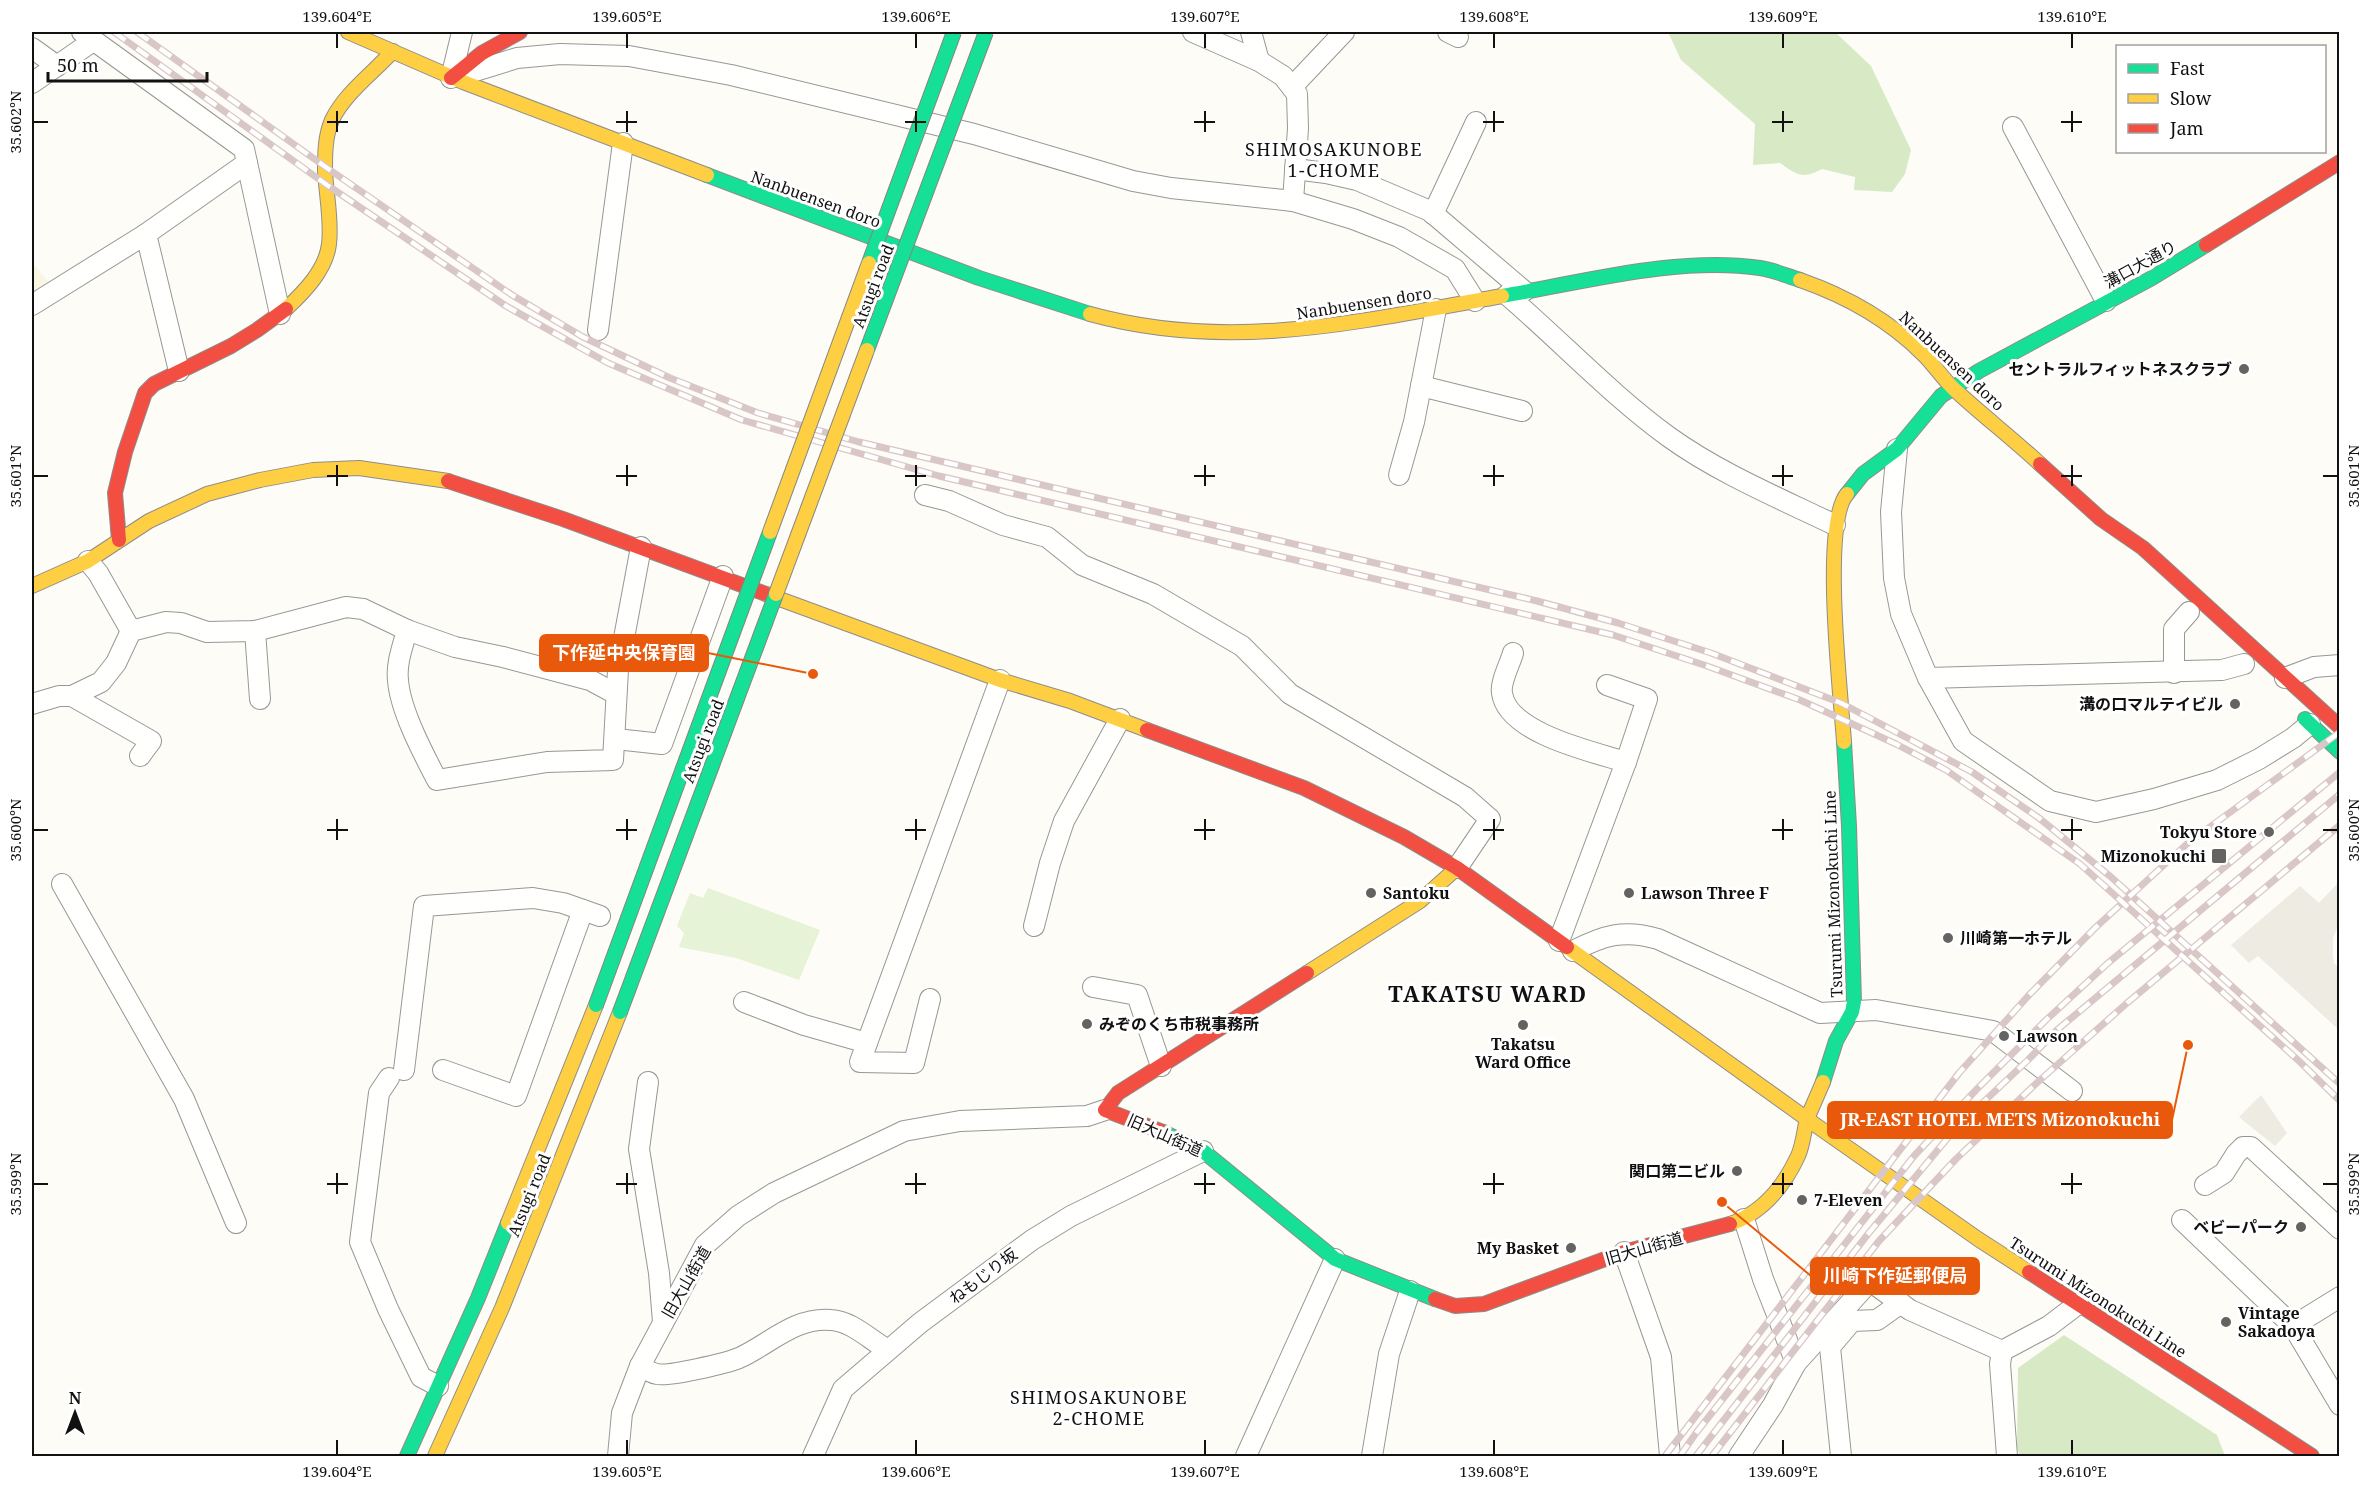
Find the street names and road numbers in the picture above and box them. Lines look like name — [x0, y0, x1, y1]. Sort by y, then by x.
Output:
street label: Nanbuensen doro — [748, 165, 884, 233]
street label: 溝口大通り — [2100, 235, 2180, 293]
street label: Atsugi road — [847, 241, 899, 331]
street label: Nanbuensen doro — [1295, 281, 1433, 325]
street label: Nanbuensen doro — [1895, 306, 2009, 416]
street label: Atsugi road — [677, 696, 729, 786]
street label: Tsurumi Mizonokuchi Line — [1818, 790, 1848, 998]
street label: 旧大山街道 — [1124, 1109, 1206, 1161]
street label: Atsugi road — [502, 1150, 556, 1240]
street label: 旧大山街道 — [1603, 1226, 1685, 1270]
street label: Tsurumi Mizonokuchi Line — [2005, 1231, 2191, 1363]
street label: 旧大山街道 — [656, 1242, 716, 1322]
street label: ねもじり坂 — [944, 1243, 1022, 1309]

